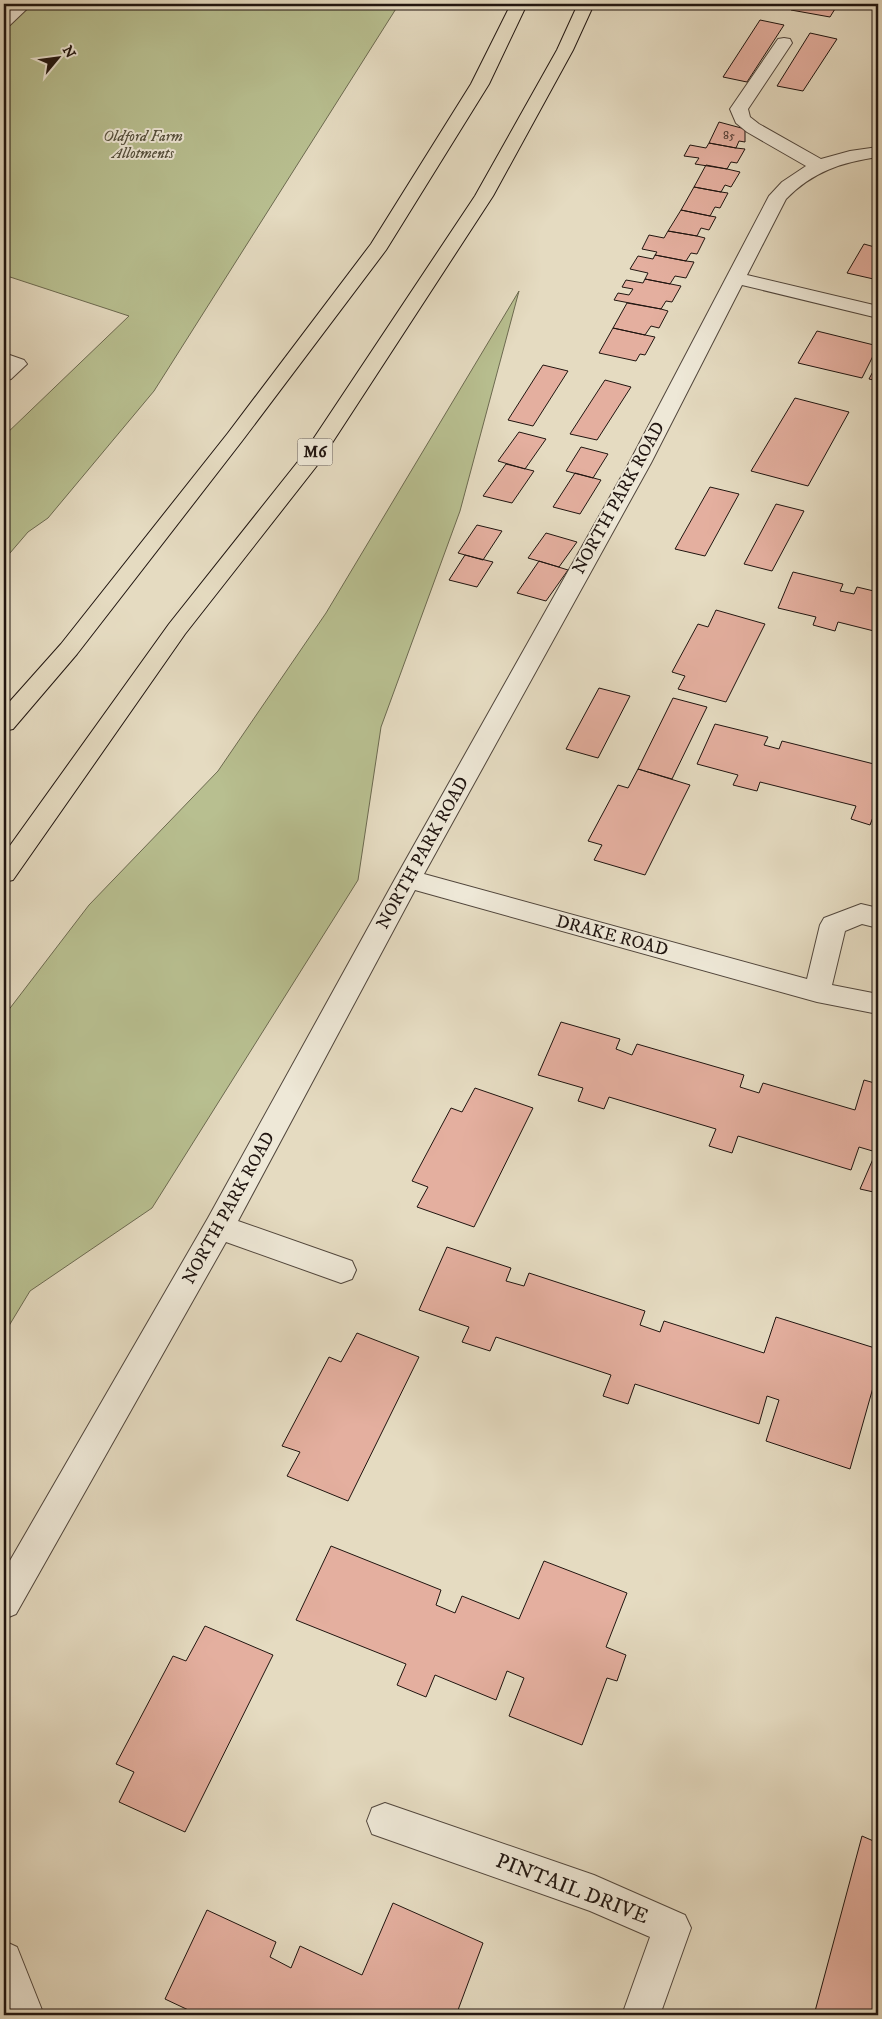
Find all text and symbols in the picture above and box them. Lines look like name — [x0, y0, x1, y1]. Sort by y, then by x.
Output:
north arrow — [32, 32, 82, 82]
text: N — [58, 43, 79, 62]
park label: Oldford Farm Allotments — [103, 127, 183, 163]
house number: 85 — [723, 128, 735, 143]
street label: NORTH PARK ROAD — [568, 418, 670, 578]
road number: M6 — [298, 438, 332, 466]
street label: NORTH PARK ROAD — [372, 773, 474, 933]
street label: DRAKE ROAD — [554, 910, 670, 962]
street label: NORTH PARK ROAD — [178, 1128, 280, 1288]
street label: PINTAIL DRIVE — [492, 1848, 652, 1930]

